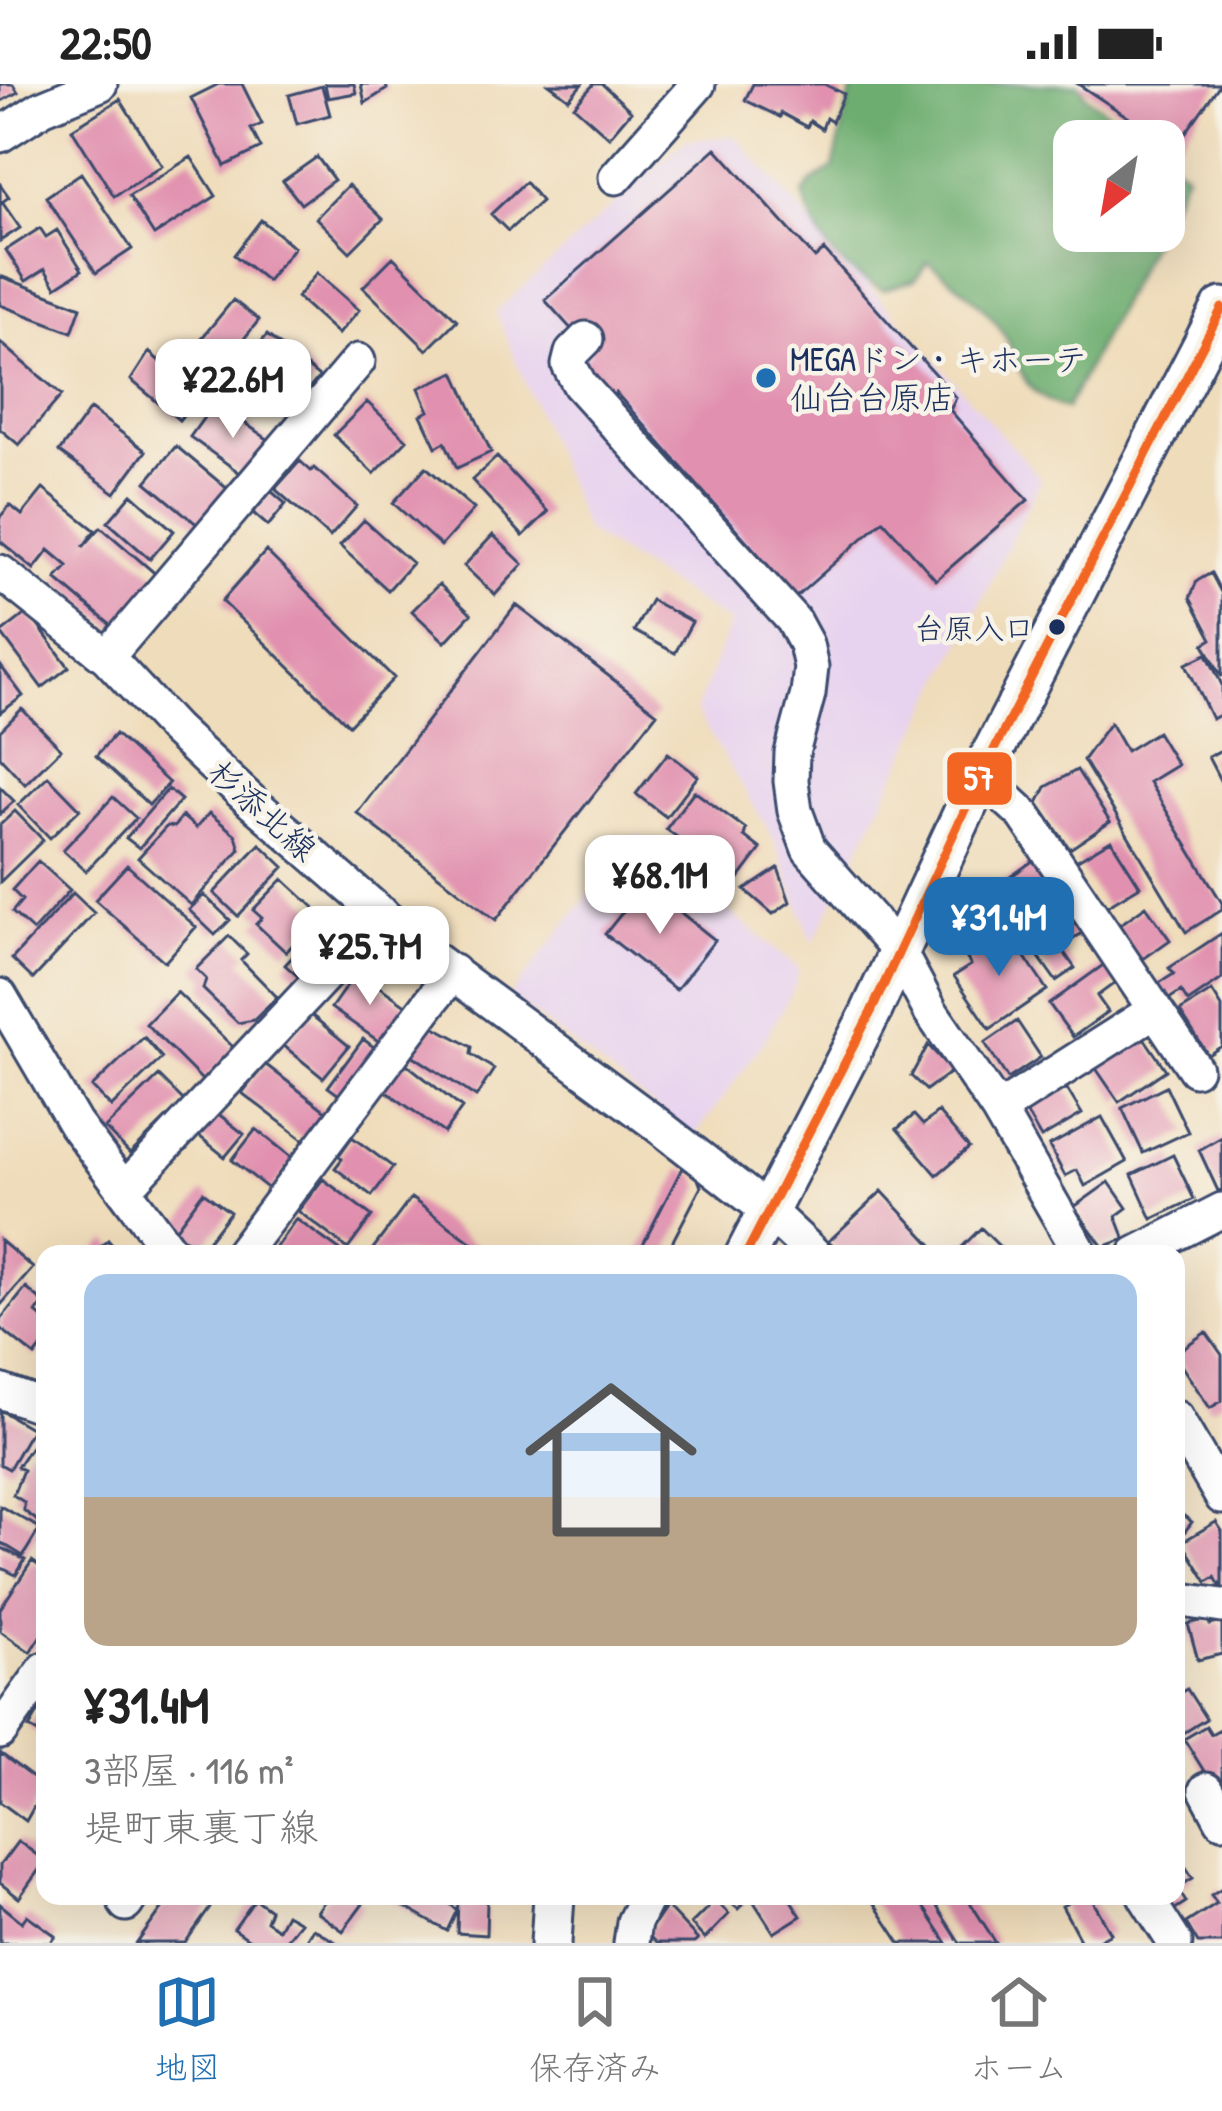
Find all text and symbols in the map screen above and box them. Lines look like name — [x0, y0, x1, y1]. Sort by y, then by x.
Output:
text: 22:50 — [60, 12, 152, 73]
north arrow — [1053, 120, 1185, 252]
map controls — [1053, 120, 1185, 252]
place label: MEGAドン・キホーテ 仙台台原店 — [790, 337, 1087, 419]
pin: ¥22.6M — [135, 339, 331, 441]
text: ¥22.6M — [182, 351, 284, 404]
marker: MEGAドン・キホーテ 仙台台原店 — [753, 365, 779, 391]
place label: 台原入口 — [914, 608, 1034, 648]
marker: 台原入口 — [1046, 616, 1068, 638]
street label: 杉添北線 — [199, 749, 327, 871]
line badge: 57 — [945, 750, 1014, 807]
text: 57 — [964, 756, 994, 800]
pin: ¥68.1M — [562, 835, 758, 937]
text: ¥68.1M — [612, 847, 708, 900]
pin: ¥31.4M — [901, 877, 1097, 979]
text: ¥31.4M — [951, 889, 1047, 942]
pin: ¥25.7M — [272, 906, 468, 1008]
text: ¥25.7M — [318, 918, 422, 971]
icon: home — [503, 1352, 719, 1568]
text: ¥31.4M — [84, 1670, 209, 1739]
text: 3部屋 · 116 m² — [84, 1743, 294, 1796]
text: 堤町東裏丁線 — [84, 1800, 318, 1853]
tab: 地図 — [154, 1969, 220, 2089]
tab: 保存済み — [529, 1969, 661, 2089]
tab: ホーム — [970, 1969, 1068, 2089]

